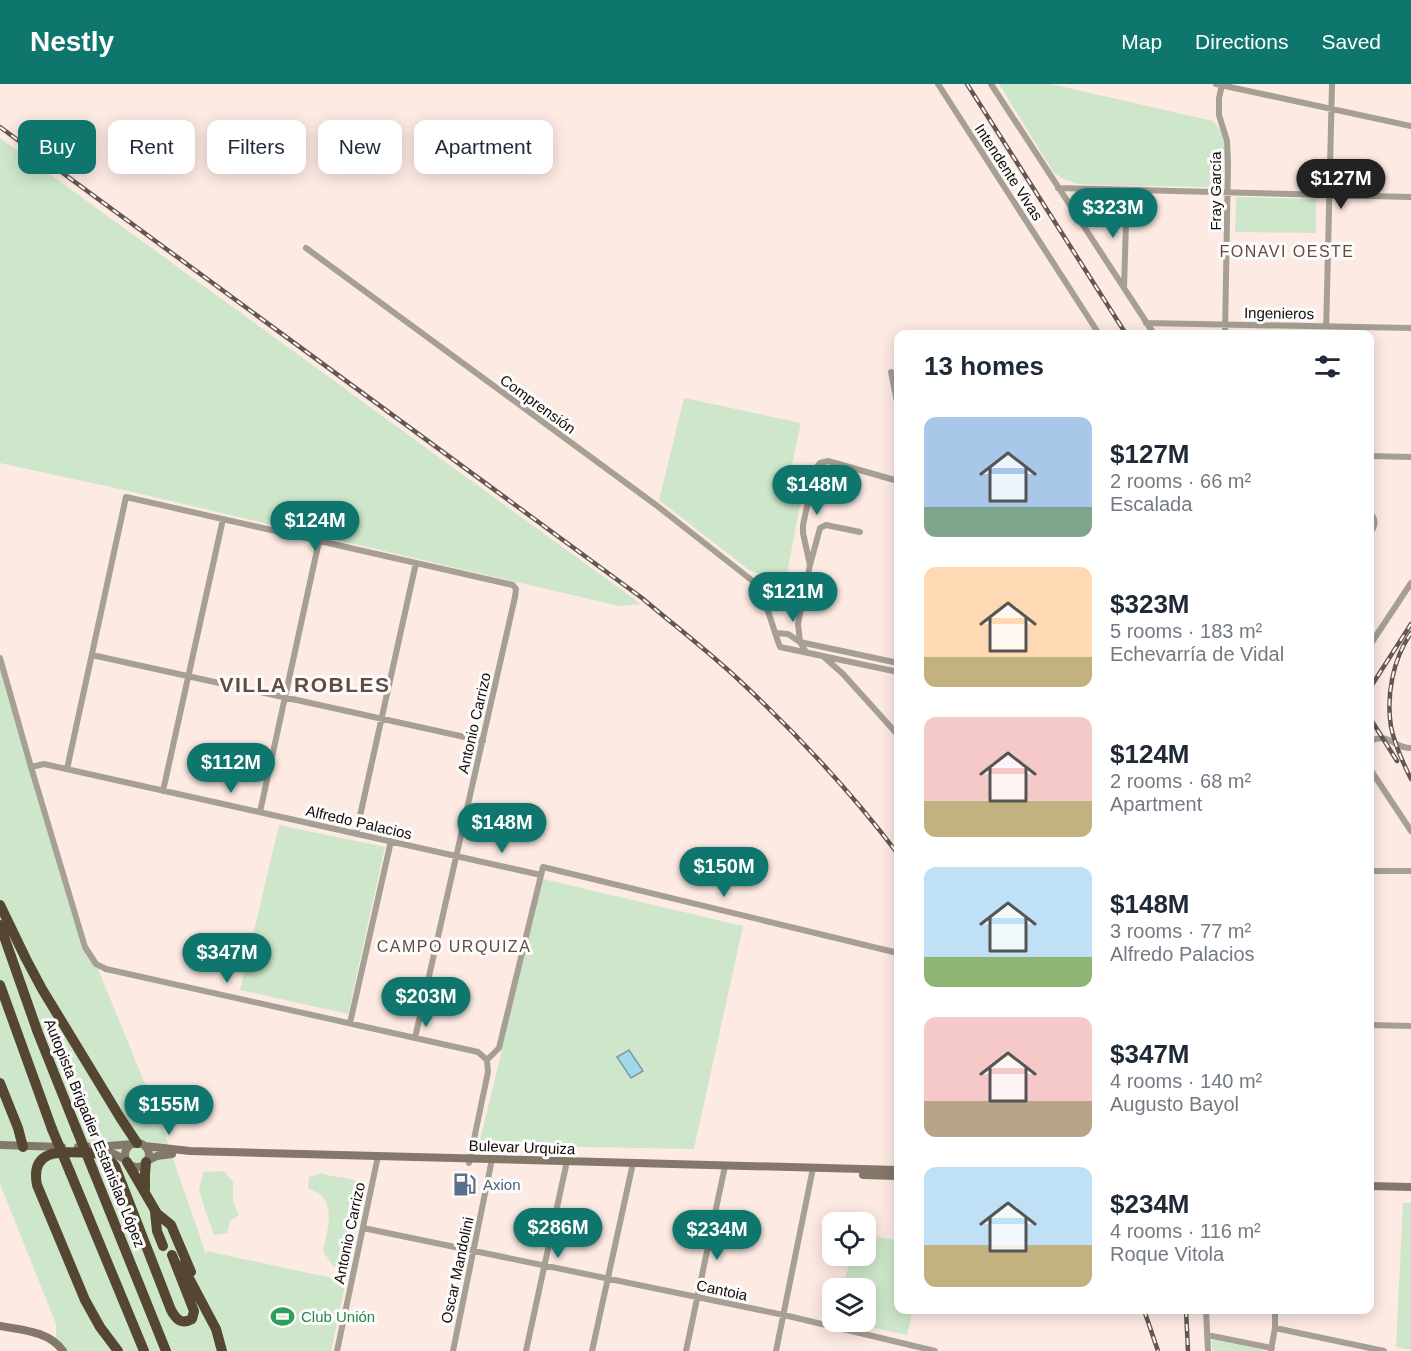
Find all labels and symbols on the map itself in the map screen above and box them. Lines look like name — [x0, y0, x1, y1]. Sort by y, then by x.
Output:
street label: Intendente Vivas — [972, 121, 1046, 223]
street label: Fray García — [1207, 151, 1224, 231]
pin: $127M — [1299, 159, 1383, 210]
pin: $323M — [1071, 188, 1155, 239]
district label: FONAVI OESTE — [1219, 243, 1355, 260]
street label: Ingenieros — [1244, 304, 1314, 322]
street label: Comprensión — [497, 371, 579, 437]
pin: $148M — [775, 465, 859, 516]
pin: $124M — [273, 501, 357, 552]
pin: $121M — [751, 572, 835, 623]
street label: Antonio Carrizo — [454, 671, 494, 775]
district label: VILLA ROBLES — [219, 673, 391, 696]
pin: $112M — [189, 743, 273, 794]
street label: Alfredo Palacios — [304, 802, 414, 842]
pin: $148M — [460, 803, 544, 854]
pin: $150M — [682, 847, 766, 898]
pin: $347M — [185, 933, 269, 984]
district label: CAMPO URQUIZA — [377, 938, 531, 955]
pin: $203M — [384, 977, 468, 1028]
street label: Autopista Brigadier Estanislao López — [41, 1016, 149, 1250]
pin: $155M — [127, 1085, 211, 1136]
street label: Bulevar Urquiza — [468, 1137, 576, 1157]
fuel station icon: Axion — [452, 1171, 478, 1197]
place label: Axion — [483, 1176, 521, 1193]
street label: Antonio Carrizo — [330, 1181, 368, 1285]
pin: $286M — [516, 1208, 600, 1259]
pin: $234M — [675, 1210, 759, 1261]
street label: Oscar Mandolini — [437, 1215, 477, 1325]
street label: Cantoia — [695, 1276, 750, 1304]
sports icon: Club Unión — [270, 1303, 296, 1329]
place label: Club Unión — [301, 1308, 375, 1325]

